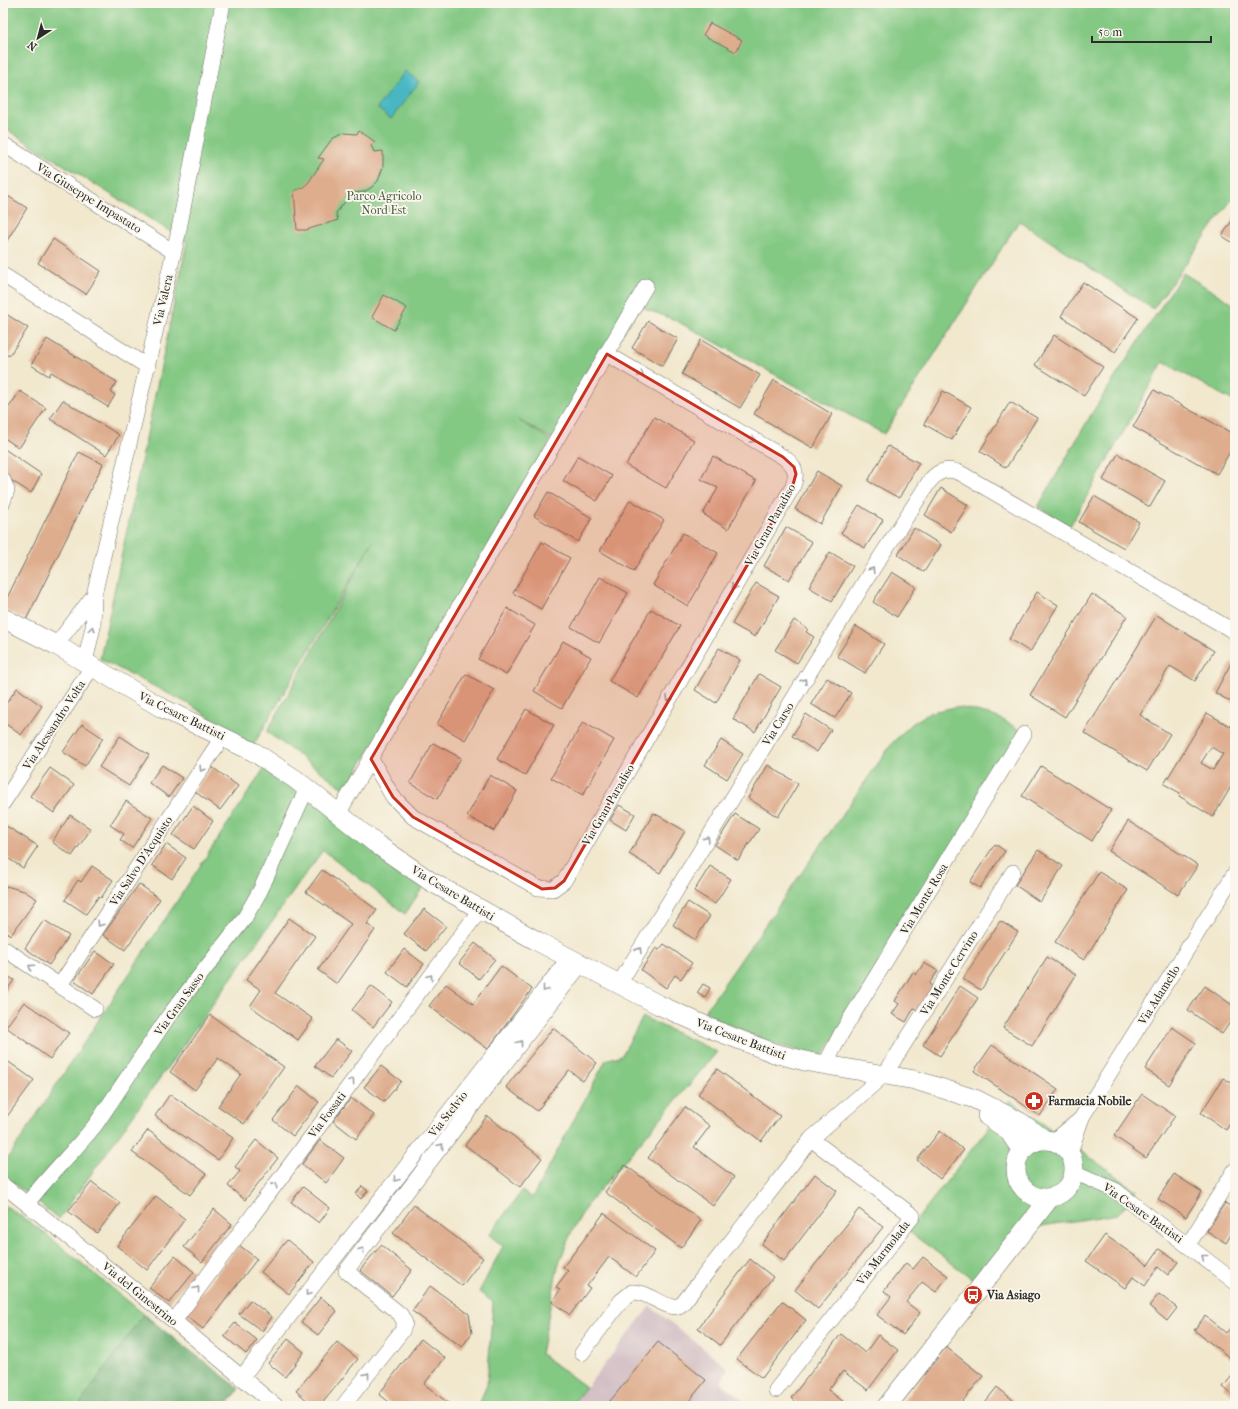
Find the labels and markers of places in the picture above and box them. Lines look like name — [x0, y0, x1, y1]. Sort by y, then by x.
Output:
pharmacy icon: Farmacia Nobile — [1023, 1090, 1045, 1112]
place label: Farmacia Nobile — [1047, 1094, 1131, 1108]
bus stop icon: Via Asiago — [962, 1284, 984, 1306]
place label: Via Asiago — [986, 1288, 1040, 1303]

